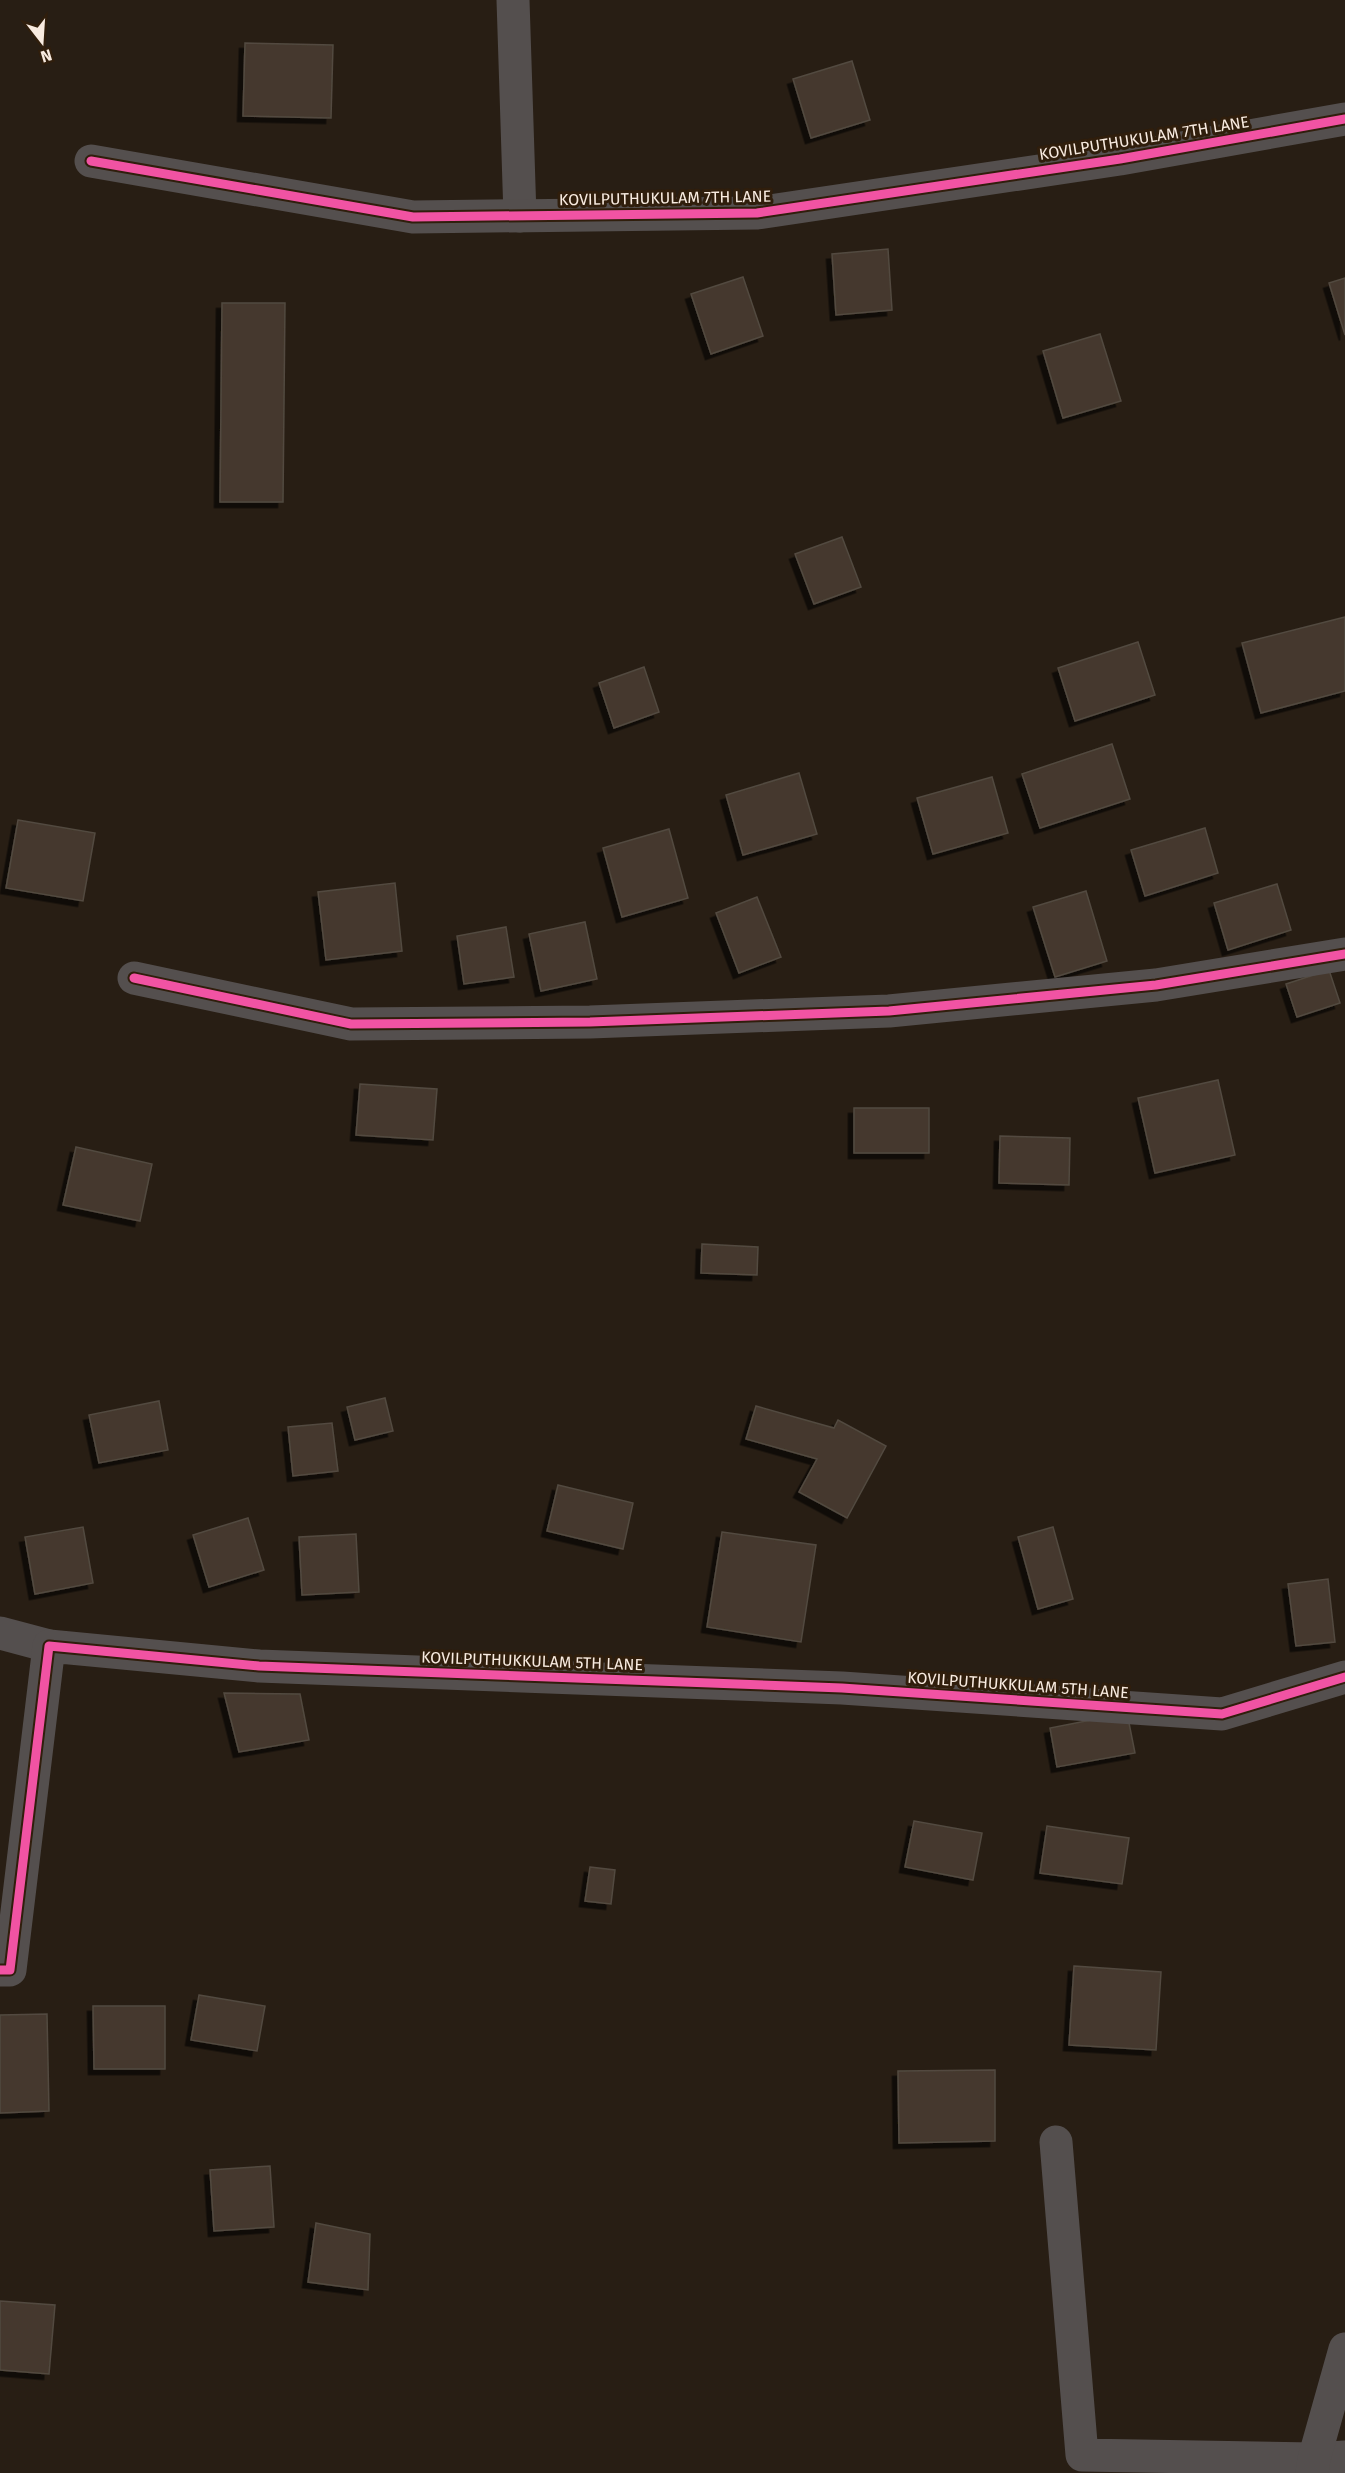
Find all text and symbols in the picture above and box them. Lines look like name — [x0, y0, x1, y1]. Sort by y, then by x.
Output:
north arrow — [12, 12, 72, 72]
text: N — [38, 45, 54, 67]
street label: KOVILPUTHUKULAM 7TH LANE — [1038, 112, 1250, 164]
street label: KOVILPUTHUKULAM 7TH LANE — [559, 187, 771, 209]
street label: KOVILPUTHUKKULAM 5TH LANE — [421, 1648, 643, 1674]
street label: KOVILPUTHUKKULAM 5TH LANE — [907, 1668, 1129, 1702]

